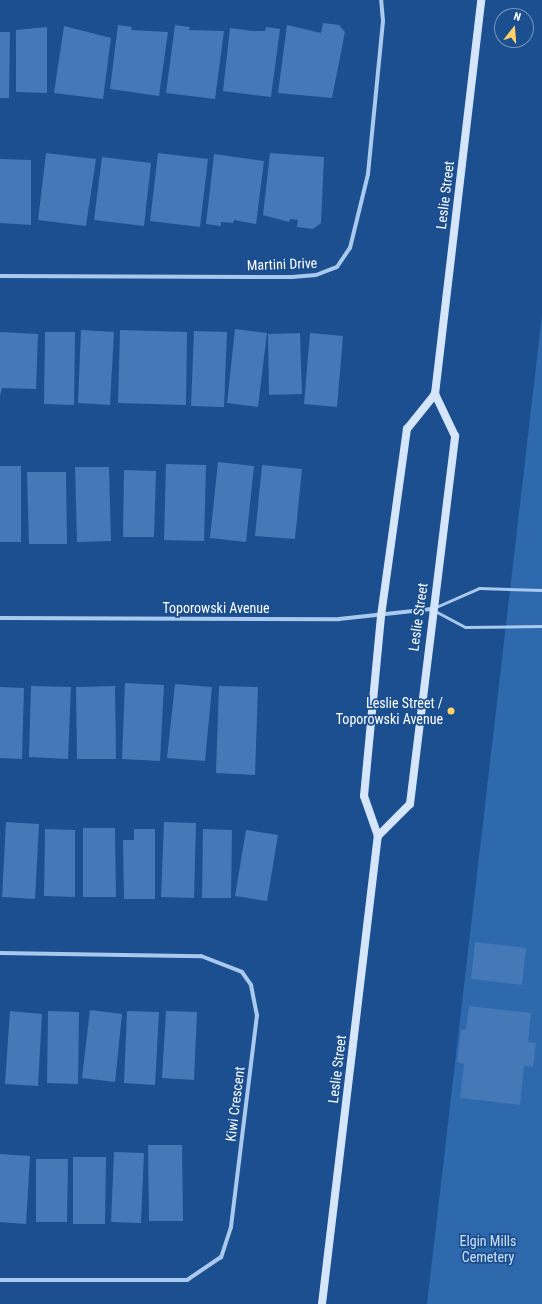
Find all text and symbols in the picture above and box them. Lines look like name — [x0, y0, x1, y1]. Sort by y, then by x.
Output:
north arrow — [494, 8, 534, 48]
text: N — [512, 10, 522, 24]
street label: Leslie Street — [432, 160, 458, 230]
street label: Martini Drive — [247, 254, 317, 274]
street label: Leslie Street — [405, 582, 431, 652]
street label: Toporowski Avenue — [162, 600, 270, 616]
place label: Leslie Street / Toporowski Avenue — [336, 695, 443, 728]
marker: Leslie Street / Toporowski Avenue — [446, 706, 456, 716]
street label: Leslie Street — [324, 1034, 350, 1104]
street label: Kiwi Crescent — [222, 1066, 248, 1142]
park label: Elgin Mills Cemetery — [460, 1233, 516, 1266]

